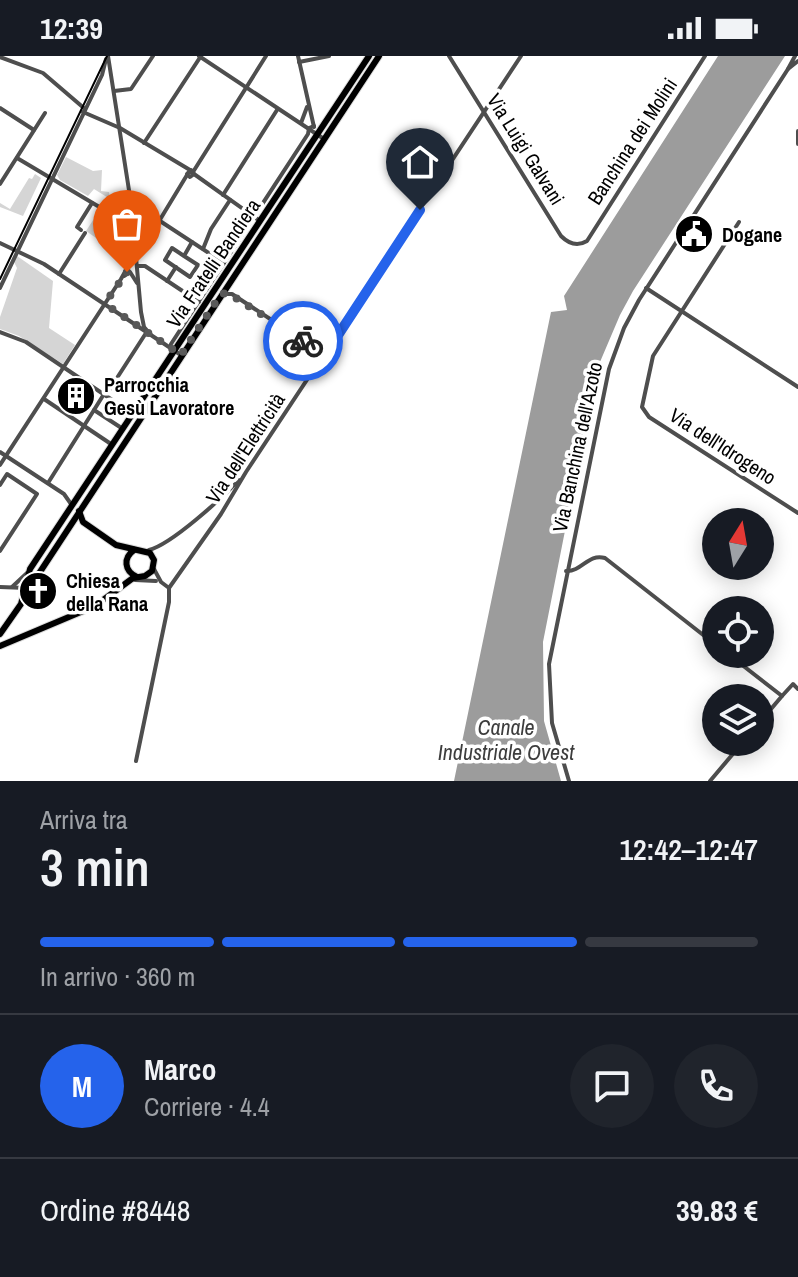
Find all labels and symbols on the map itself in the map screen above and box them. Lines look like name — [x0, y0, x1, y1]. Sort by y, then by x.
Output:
street label: Banchina dei Molini — [581, 72, 683, 210]
street label: Via Luigi Galvani — [481, 88, 571, 210]
pin — [386, 128, 454, 210]
pin — [93, 190, 161, 272]
street label: Via Fratelli Bandiera — [160, 193, 266, 333]
public building icon: Dogane — [673, 213, 715, 255]
place label: Dogane — [722, 221, 782, 248]
courier — [263, 301, 343, 381]
street label: Via Banchina dell'Azoto — [546, 359, 608, 535]
place label: Parrocchia Gesù Lavoratore — [104, 371, 234, 421]
building icon: Parrocchia Gesù Lavoratore — [55, 375, 97, 417]
street label: Via dell'Elettricità — [199, 387, 291, 509]
street label: Via dell'Idrogeno — [664, 401, 782, 491]
north arrow — [702, 508, 774, 580]
place label: Chiesa della Rana — [66, 567, 148, 617]
church icon: Chiesa della Rana — [17, 570, 59, 612]
water label: Canale Industriale Ovest — [438, 712, 575, 767]

